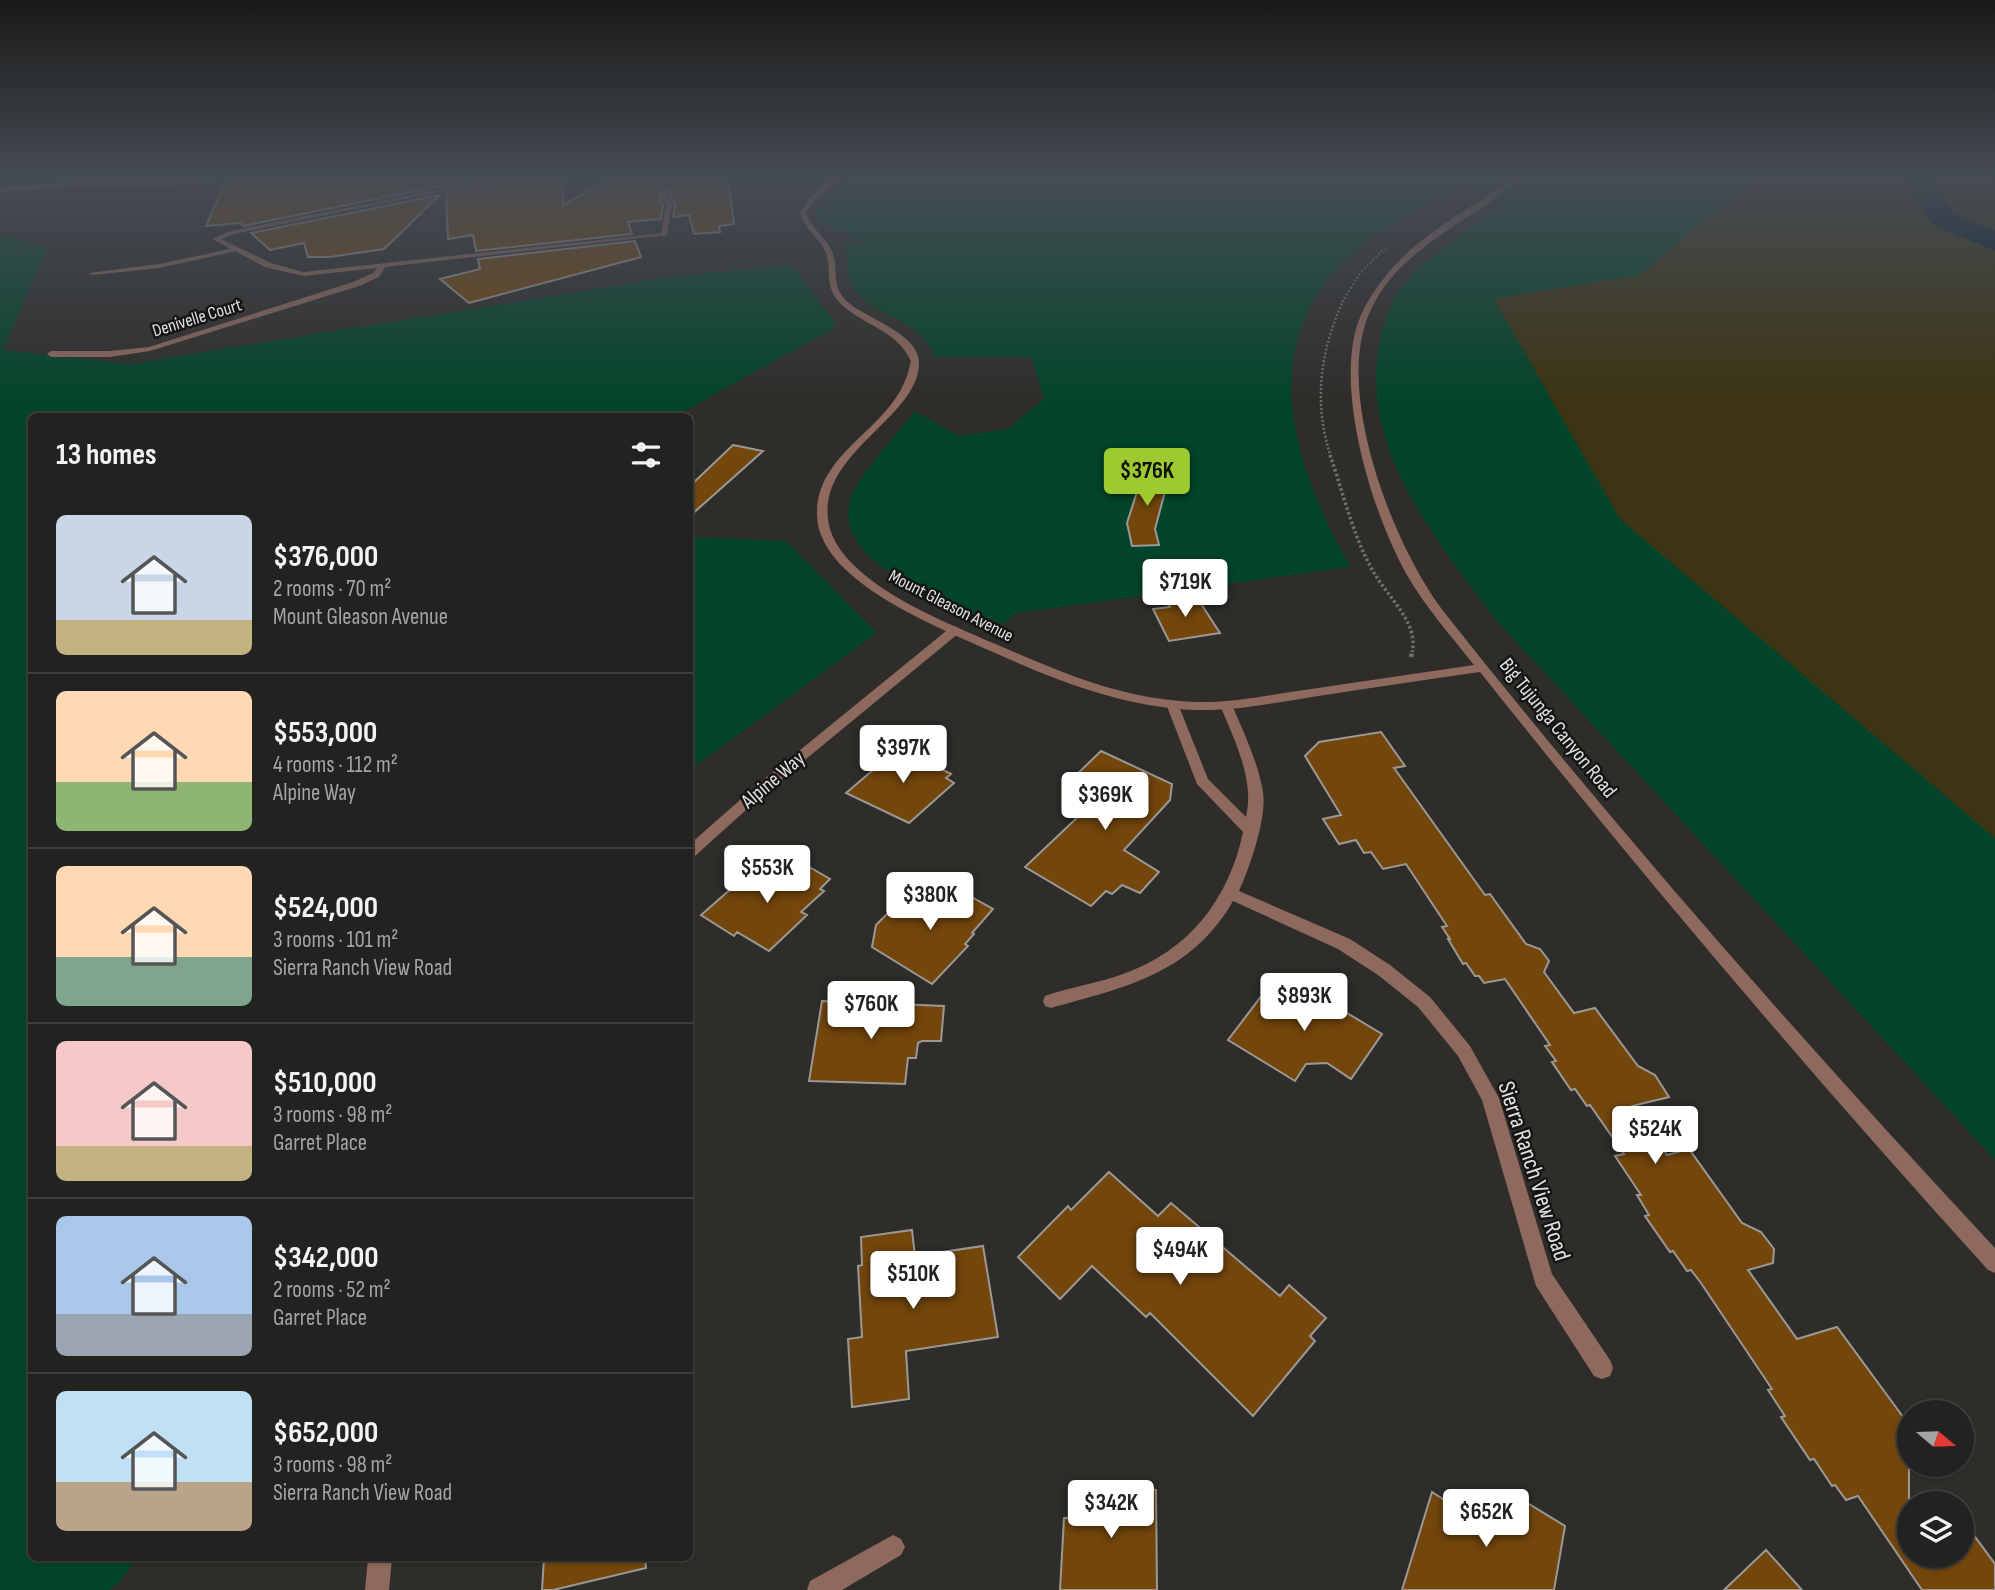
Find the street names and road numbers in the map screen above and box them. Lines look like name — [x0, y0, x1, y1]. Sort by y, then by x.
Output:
street label: Denivelle Court — [150, 294, 245, 342]
street label: Mount Gleason Avenue — [885, 566, 1017, 646]
street label: Big Tujunga Canyon Road — [1494, 653, 1622, 803]
street label: Alpine Way — [735, 746, 810, 815]
street label: Sierra Ranch View Road — [1491, 1078, 1577, 1264]

